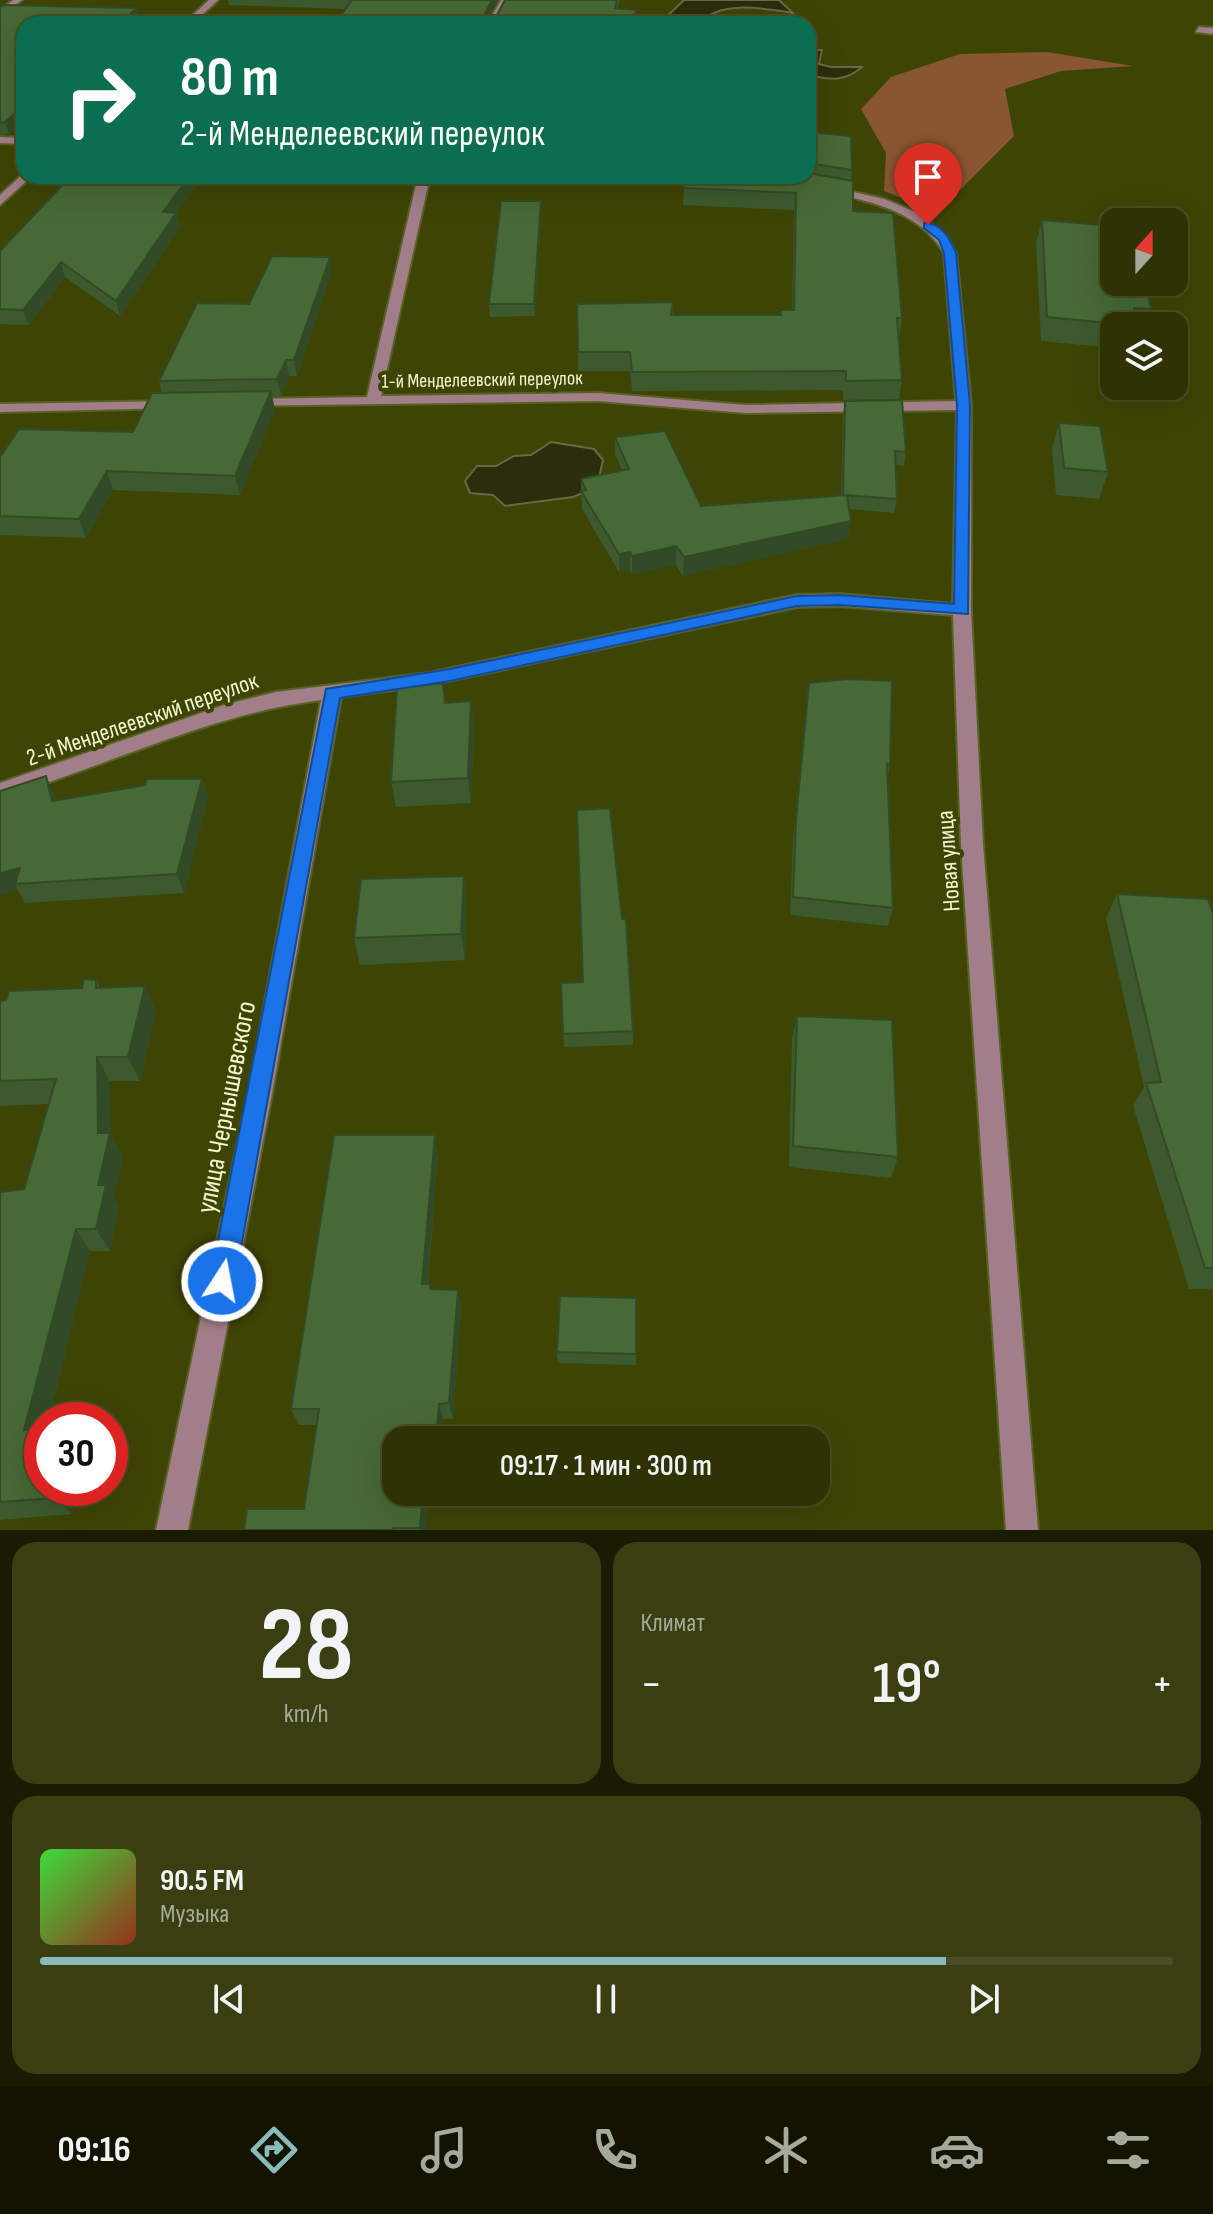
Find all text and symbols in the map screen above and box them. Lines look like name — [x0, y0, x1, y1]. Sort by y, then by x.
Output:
text: 80 m — [180, 45, 279, 112]
icon: right — [48, 48, 152, 152]
text: 2-й Менделеевский переулок — [180, 113, 545, 156]
pin — [894, 143, 962, 225]
icon: arrive — [906, 155, 950, 199]
north arrow — [1100, 208, 1188, 296]
map controls — [1100, 208, 1188, 400]
button: layers — [1100, 312, 1188, 400]
street label: 1-й Менделеевский переулок — [381, 366, 583, 394]
street label: 2-й Менделеевский переулок — [23, 666, 263, 773]
street label: Новая улица — [931, 809, 966, 912]
street label: улица Чернышевского — [190, 998, 263, 1216]
position arrow — [180, 1239, 264, 1323]
speed limit sign: 30 — [24, 1402, 128, 1506]
text: 09:17 · 1 мин · 300 m — [500, 1448, 712, 1484]
text: 28 — [259, 1584, 354, 1709]
text: Климат — [641, 1608, 705, 1639]
text: 19° — [872, 1648, 941, 1720]
text: − — [641, 1658, 662, 1711]
text: + — [1151, 1658, 1173, 1711]
text: km/h — [284, 1699, 329, 1730]
text: 90.5 FM — [160, 1863, 244, 1899]
text: Музыка — [160, 1899, 229, 1930]
icon: previous — [207, 1977, 251, 2021]
icon: pause — [584, 1977, 628, 2021]
icon: next — [962, 1977, 1006, 2021]
icon: directions — [246, 2122, 302, 2178]
icon: music — [416, 2122, 472, 2178]
icon: phone — [587, 2122, 643, 2178]
icon: climate — [758, 2122, 814, 2178]
icon: car — [929, 2122, 985, 2178]
icon: filters — [1100, 2122, 1156, 2178]
text: 09:16 — [57, 2129, 131, 2172]

